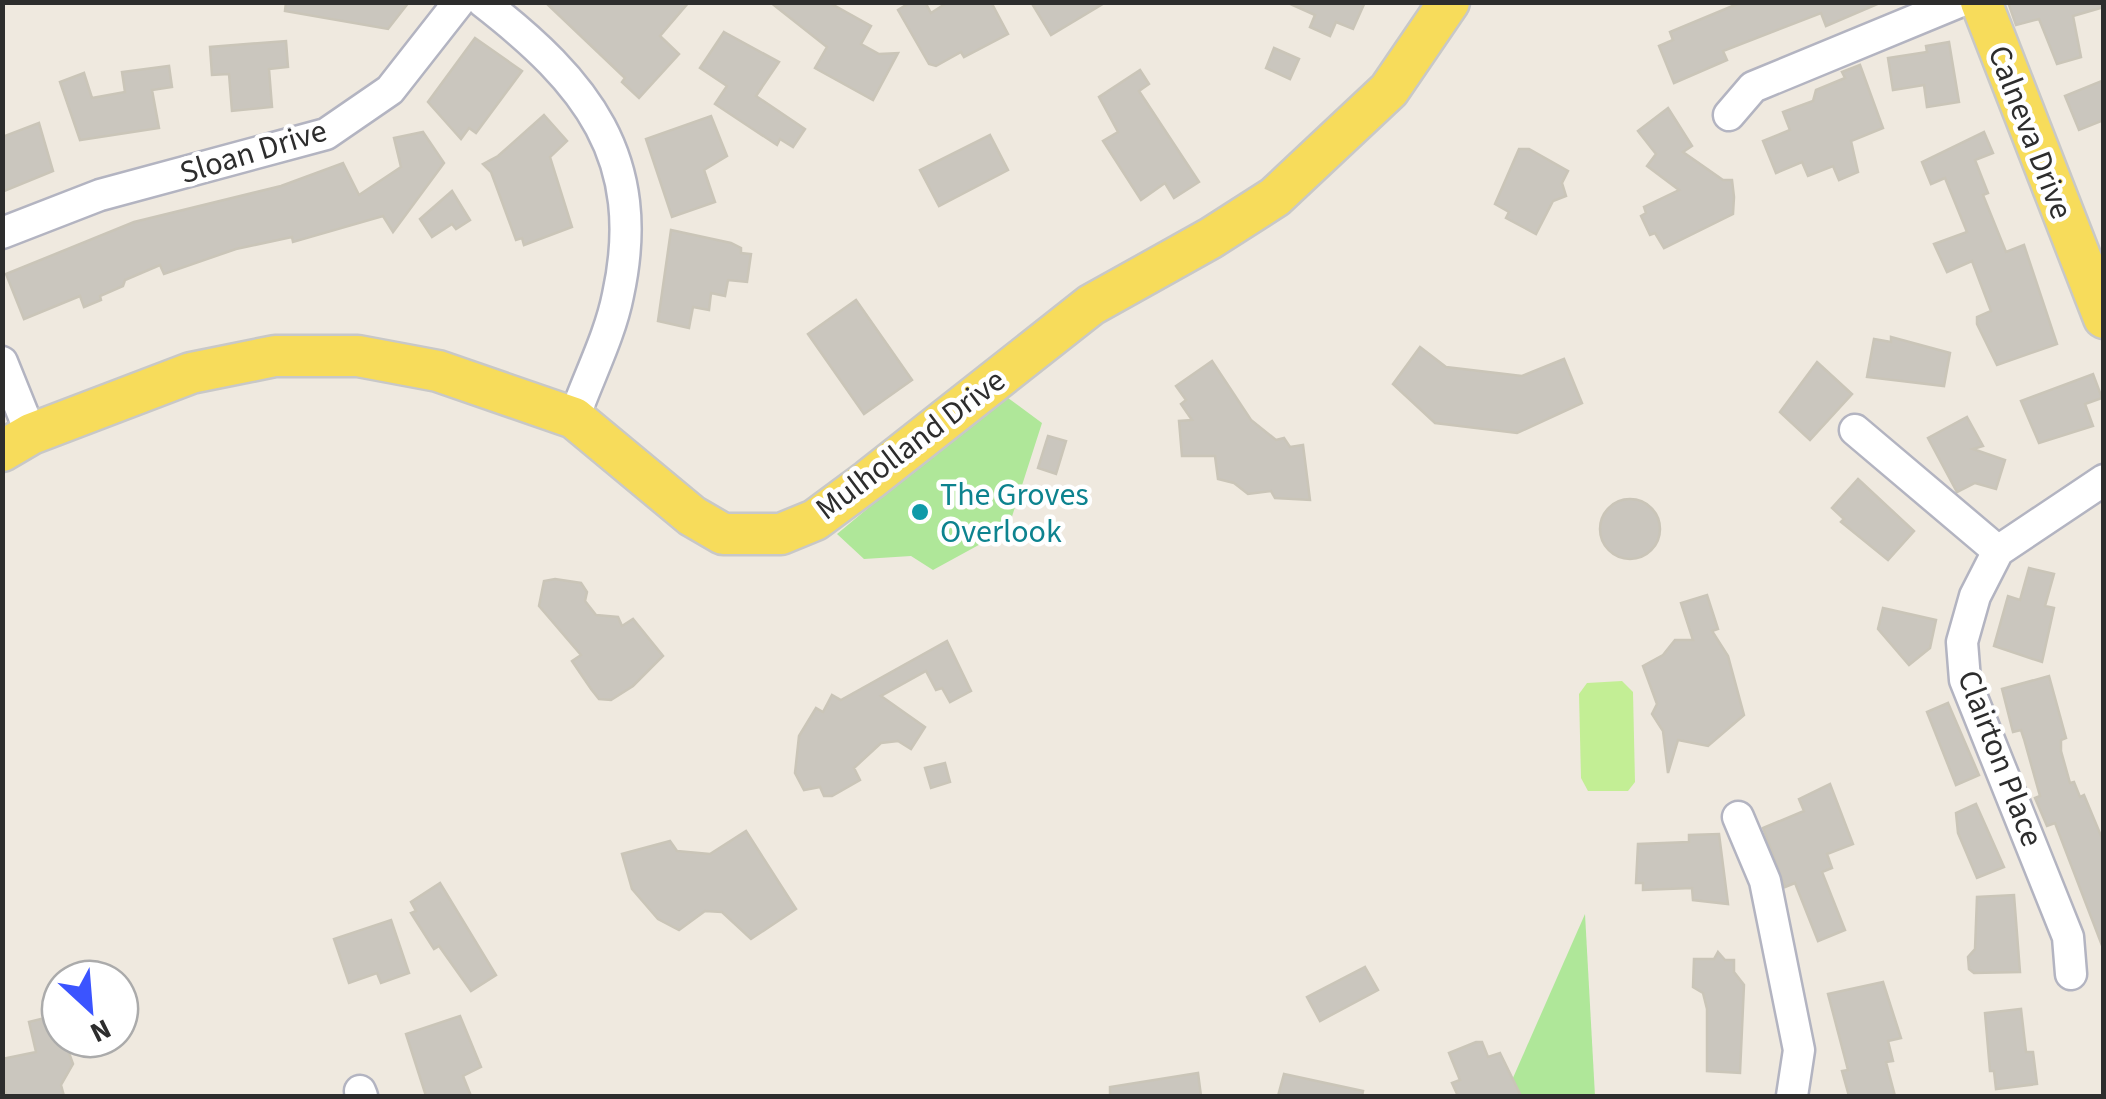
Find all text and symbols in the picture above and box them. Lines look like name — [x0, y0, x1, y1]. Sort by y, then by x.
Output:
street label: Calneva Drive — [1976, 39, 2084, 226]
street label: Sloan Drive — [174, 108, 332, 196]
street label: Mulholland Drive — [806, 358, 1015, 531]
place label: The Groves Overlook — [940, 472, 1089, 555]
marker: The Groves Overlook — [909, 501, 931, 523]
street label: Clairton Place — [1945, 664, 2055, 853]
north arrow — [40, 959, 140, 1059]
text: N — [83, 1009, 118, 1053]

